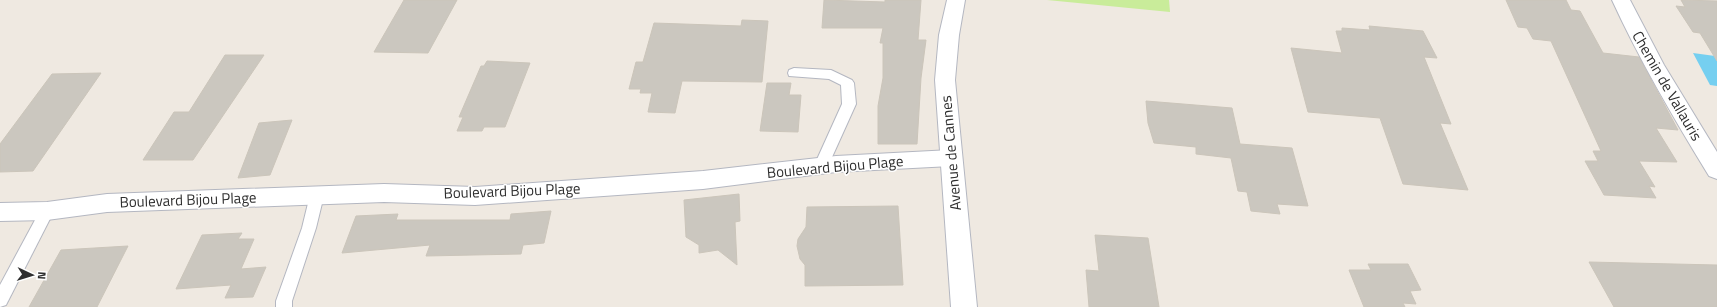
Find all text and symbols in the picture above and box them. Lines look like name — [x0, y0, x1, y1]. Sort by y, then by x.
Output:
street label: Chemin de Vallauris — [1627, 27, 1708, 145]
street label: Avenue de Cannes — [934, 95, 967, 212]
street label: Boulevard Bijou Plage — [766, 149, 904, 184]
street label: Boulevard Bijou Plage — [443, 177, 581, 204]
street label: Boulevard Bijou Plage — [119, 186, 257, 213]
north arrow — [12, 255, 52, 295]
text: N — [34, 271, 50, 280]

